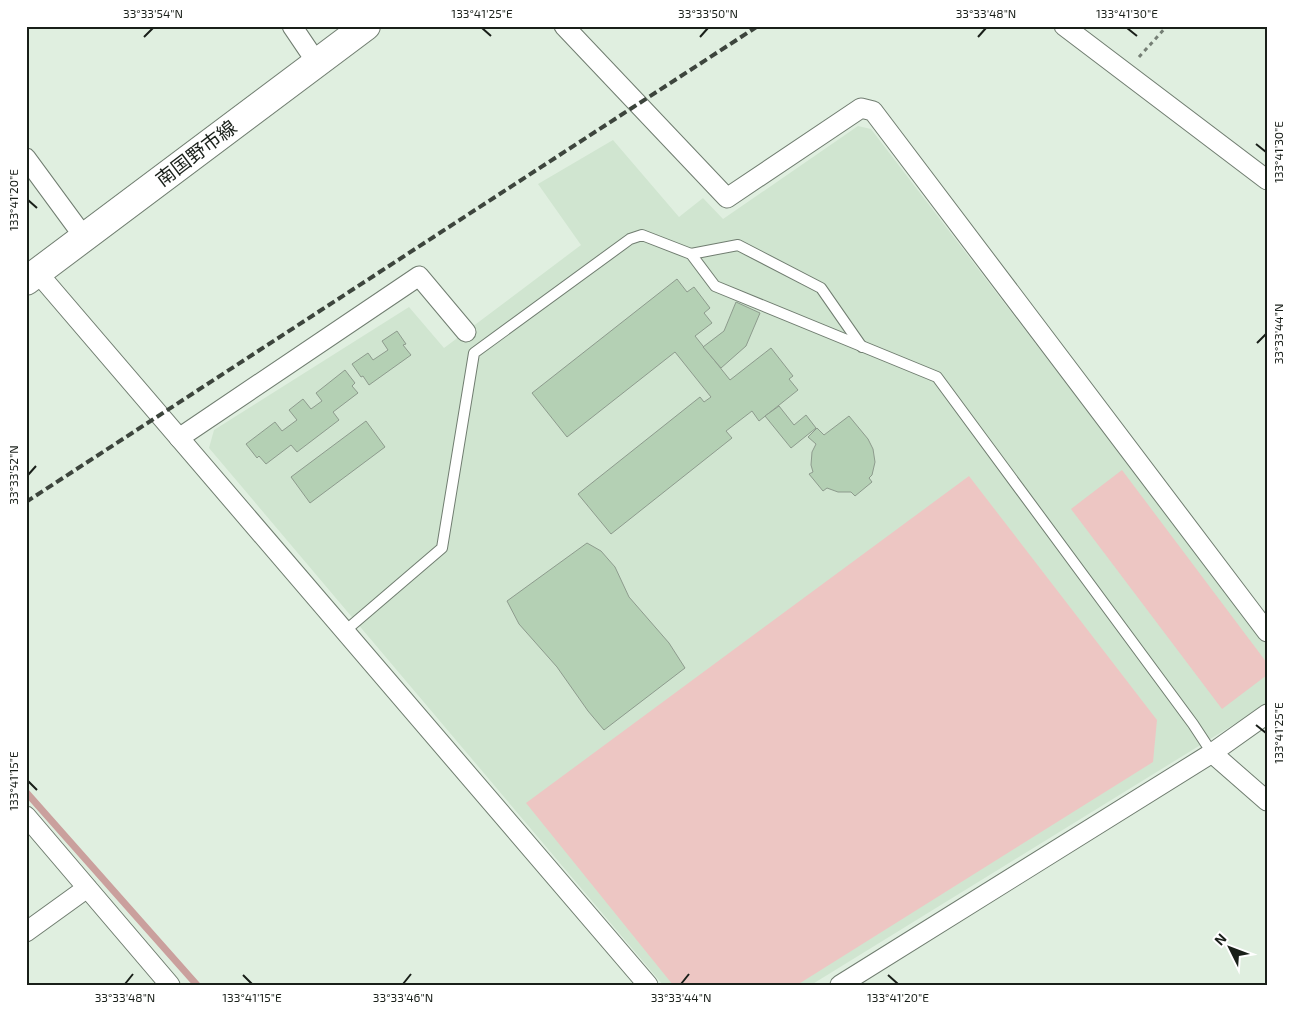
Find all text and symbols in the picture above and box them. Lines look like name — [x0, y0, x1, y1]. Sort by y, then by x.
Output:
text: 33°33'54"N — [123, 6, 183, 20]
text: 133°41'25"E — [451, 6, 513, 20]
text: 33°33'50"N — [678, 6, 738, 20]
text: 33°33'48"N — [956, 6, 1016, 20]
text: 133°41'30"E — [1096, 6, 1158, 20]
street label: 南国野市線 — [151, 115, 241, 190]
text: 133°41'30"E — [1271, 121, 1285, 183]
text: 133°41'20"E — [6, 169, 20, 231]
text: 33°33'44"N — [1271, 304, 1285, 364]
text: 33°33'52"N — [6, 445, 20, 505]
text: 133°41'25"E — [1271, 702, 1285, 764]
text: 133°41'15"E — [6, 751, 20, 811]
north arrow — [1206, 924, 1256, 974]
text: N — [1210, 930, 1230, 948]
text: 33°33'48"N — [95, 990, 155, 1004]
text: 133°41'15"E — [222, 990, 282, 1004]
text: 33°33'46"N — [373, 990, 433, 1004]
text: 33°33'44"N — [651, 990, 711, 1004]
text: 133°41'20"E — [867, 990, 929, 1004]

